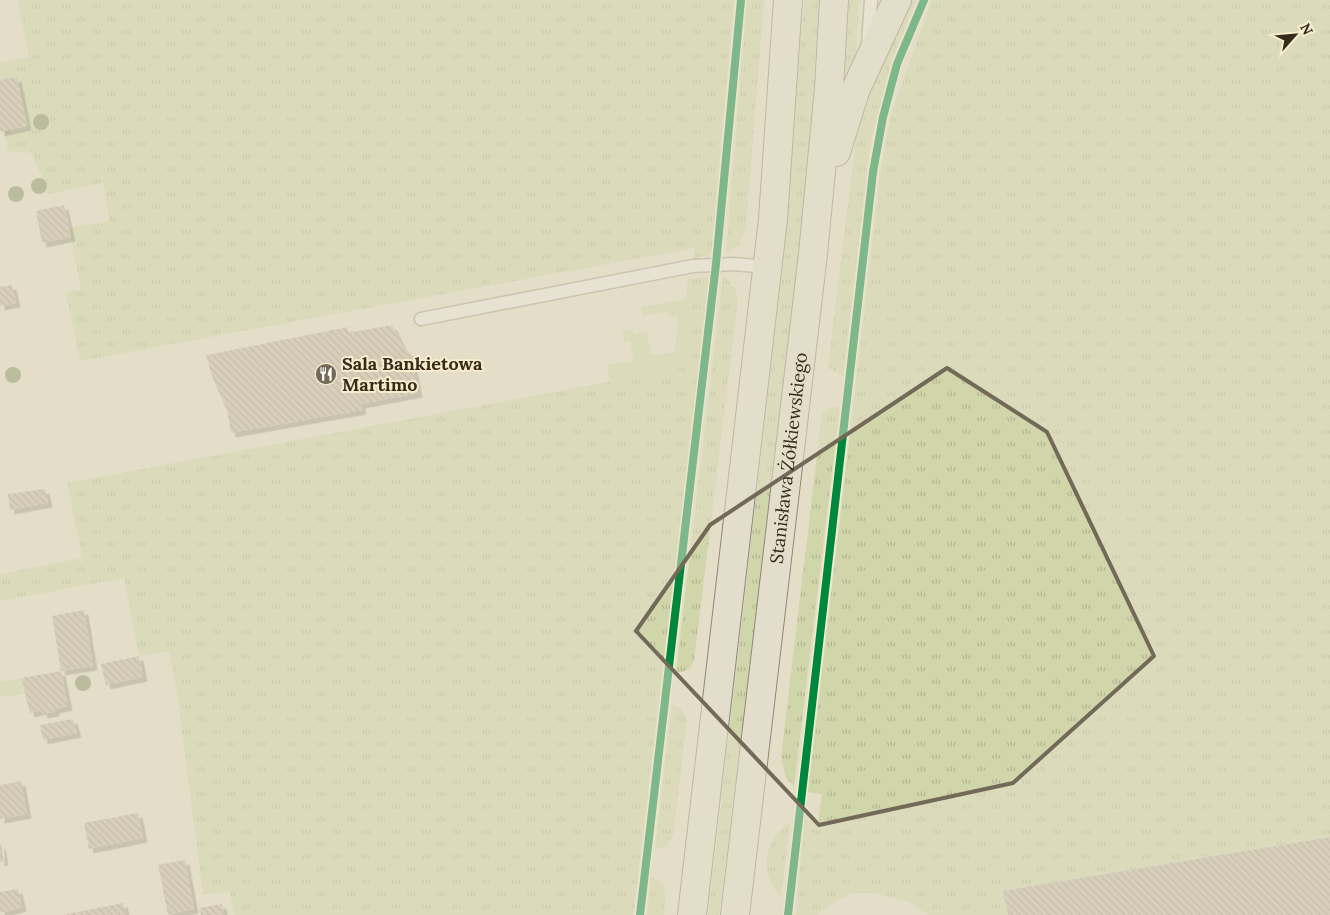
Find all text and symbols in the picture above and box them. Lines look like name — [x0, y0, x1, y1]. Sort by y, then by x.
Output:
north arrow — [1270, 10, 1320, 60]
text: N — [1296, 20, 1317, 38]
street label: Stanisława Żółkiewskiego — [765, 351, 812, 565]
place label: Sala Bankietowa Martimo — [342, 352, 483, 396]
restaurant icon: Sala Bankietowa Martimo — [314, 362, 338, 386]

